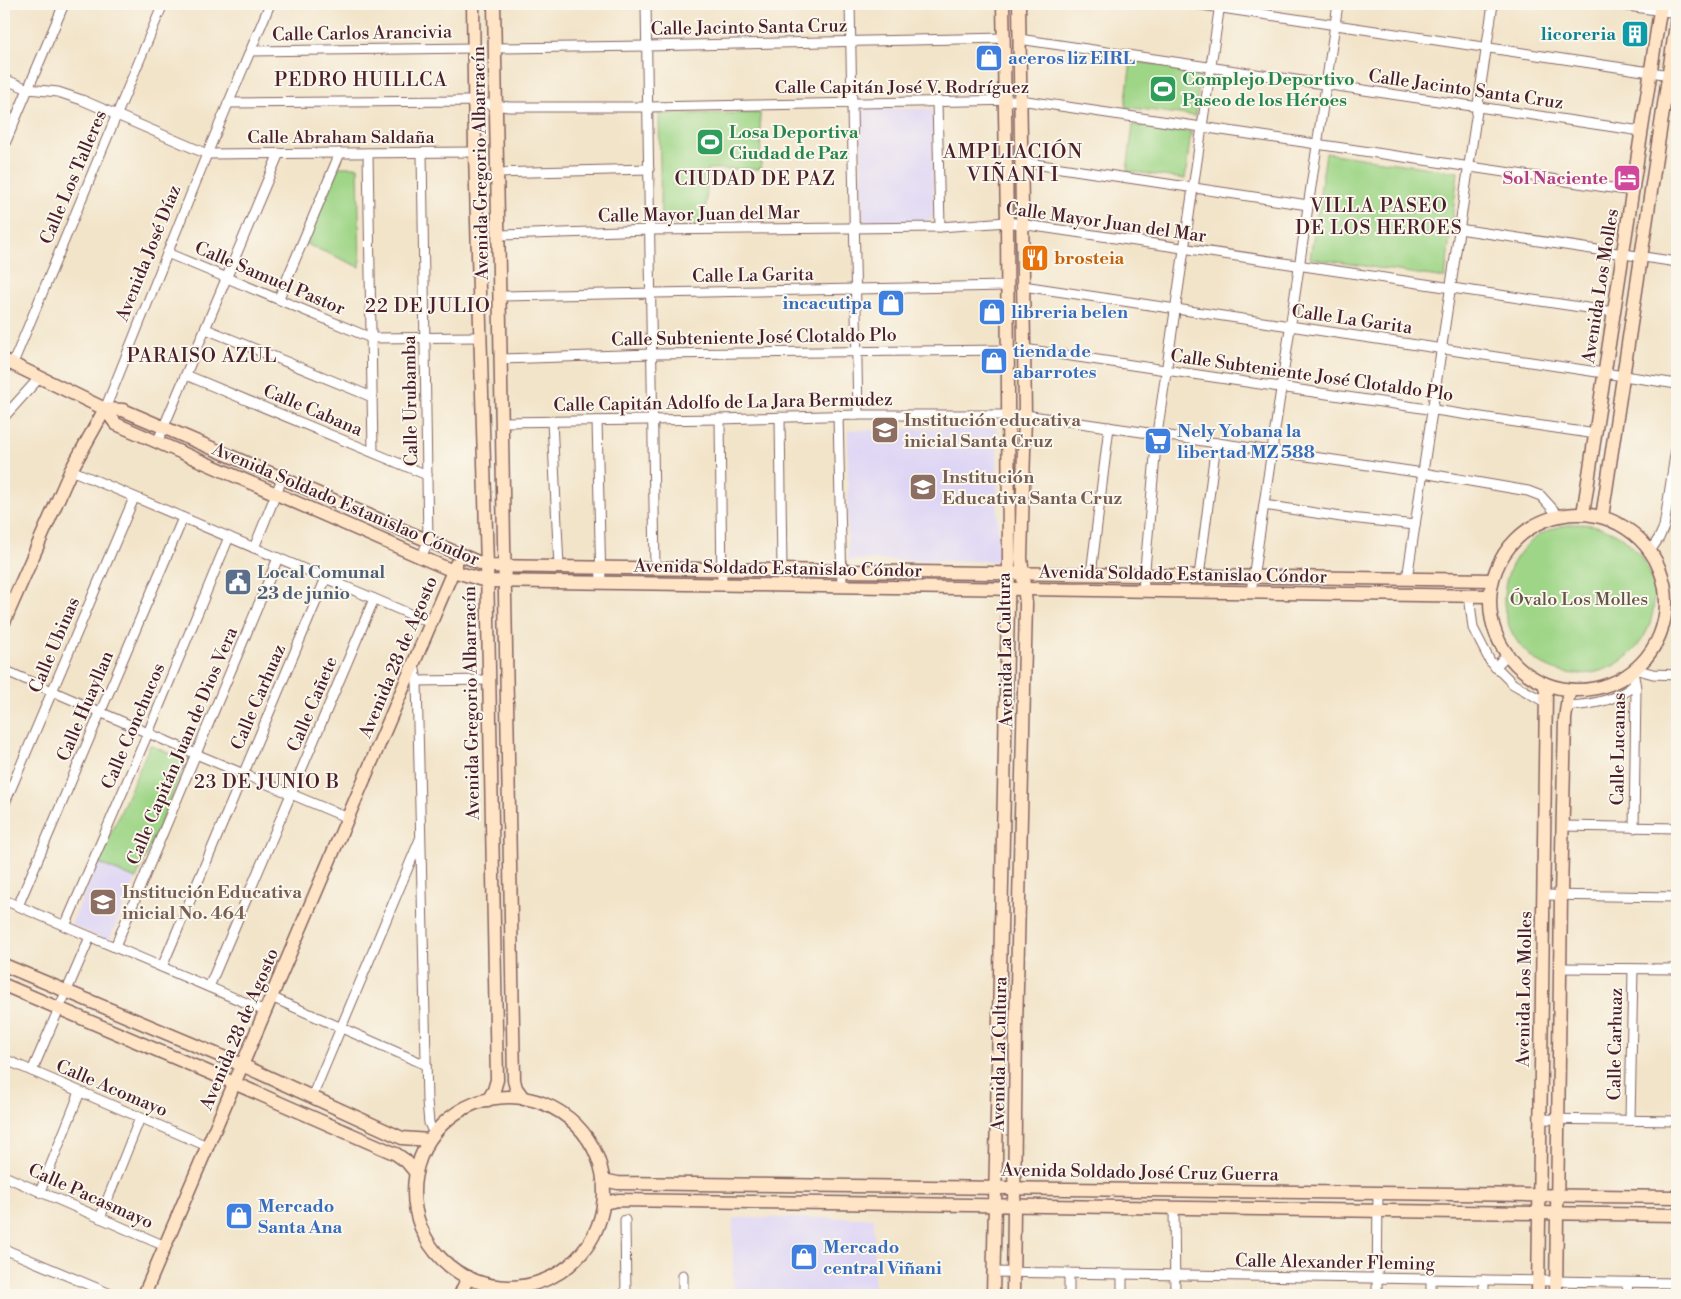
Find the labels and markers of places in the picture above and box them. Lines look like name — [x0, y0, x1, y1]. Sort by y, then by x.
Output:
building icon: licoreria — [1620, 19, 1650, 49]
place label: licoreria — [1541, 23, 1616, 46]
shop icon: aceros liz EIRL — [974, 43, 1004, 73]
place label: aceros liz EIRL — [1008, 47, 1135, 70]
place label: Complejo Deportivo Paseo de los Héroes — [1182, 68, 1355, 112]
sports icon: Complejo Deportivo Paseo de los Héroes — [1148, 74, 1178, 104]
place label: Losa Deportiva Ciudad de Paz — [729, 121, 859, 165]
sports icon: Losa Deportiva Ciudad de Paz — [695, 127, 725, 157]
hotel icon: Sol Naciente — [1612, 163, 1642, 193]
place label: Sol Naciente — [1503, 167, 1608, 190]
restaurant icon: brosteia — [1020, 243, 1050, 273]
place label: brosteia — [1054, 247, 1125, 270]
shop icon: incacutipa — [876, 288, 906, 318]
place label: incacutipa — [782, 292, 872, 315]
shop icon: libreria belen — [977, 297, 1007, 327]
place label: libreria belen — [1011, 301, 1128, 324]
place label: tienda de abarrotes — [1013, 340, 1097, 384]
shop icon: tienda de abarrotes — [979, 346, 1009, 376]
place label: Institución educativa inicial Santa Cruz — [904, 409, 1081, 453]
school or university icon: Institución educativa inicial Santa Cruz — [870, 415, 900, 445]
place label: Nely Yobana la libertad MZ 588 — [1177, 420, 1315, 464]
supermarket icon: Nely Yobana la libertad MZ 588 — [1143, 426, 1173, 456]
place label: Institución Educativa Santa Cruz — [942, 466, 1123, 510]
school or university icon: Institución Educativa Santa Cruz — [908, 472, 938, 502]
place label: Local Comunal 23 de junio — [257, 561, 385, 605]
public building icon: Local Comunal 23 de junio — [223, 567, 253, 597]
place label: Institución Educativa inicial No. 464 — [122, 881, 302, 925]
school or university icon: Institución Educativa inicial No. 464 — [88, 887, 118, 917]
place label: Mercado Santa Ana — [258, 1195, 342, 1239]
shop icon: Mercado Santa Ana — [224, 1201, 254, 1231]
place label: Mercado central Viñani — [823, 1236, 942, 1280]
shop icon: Mercado central Viñani — [789, 1242, 819, 1272]

